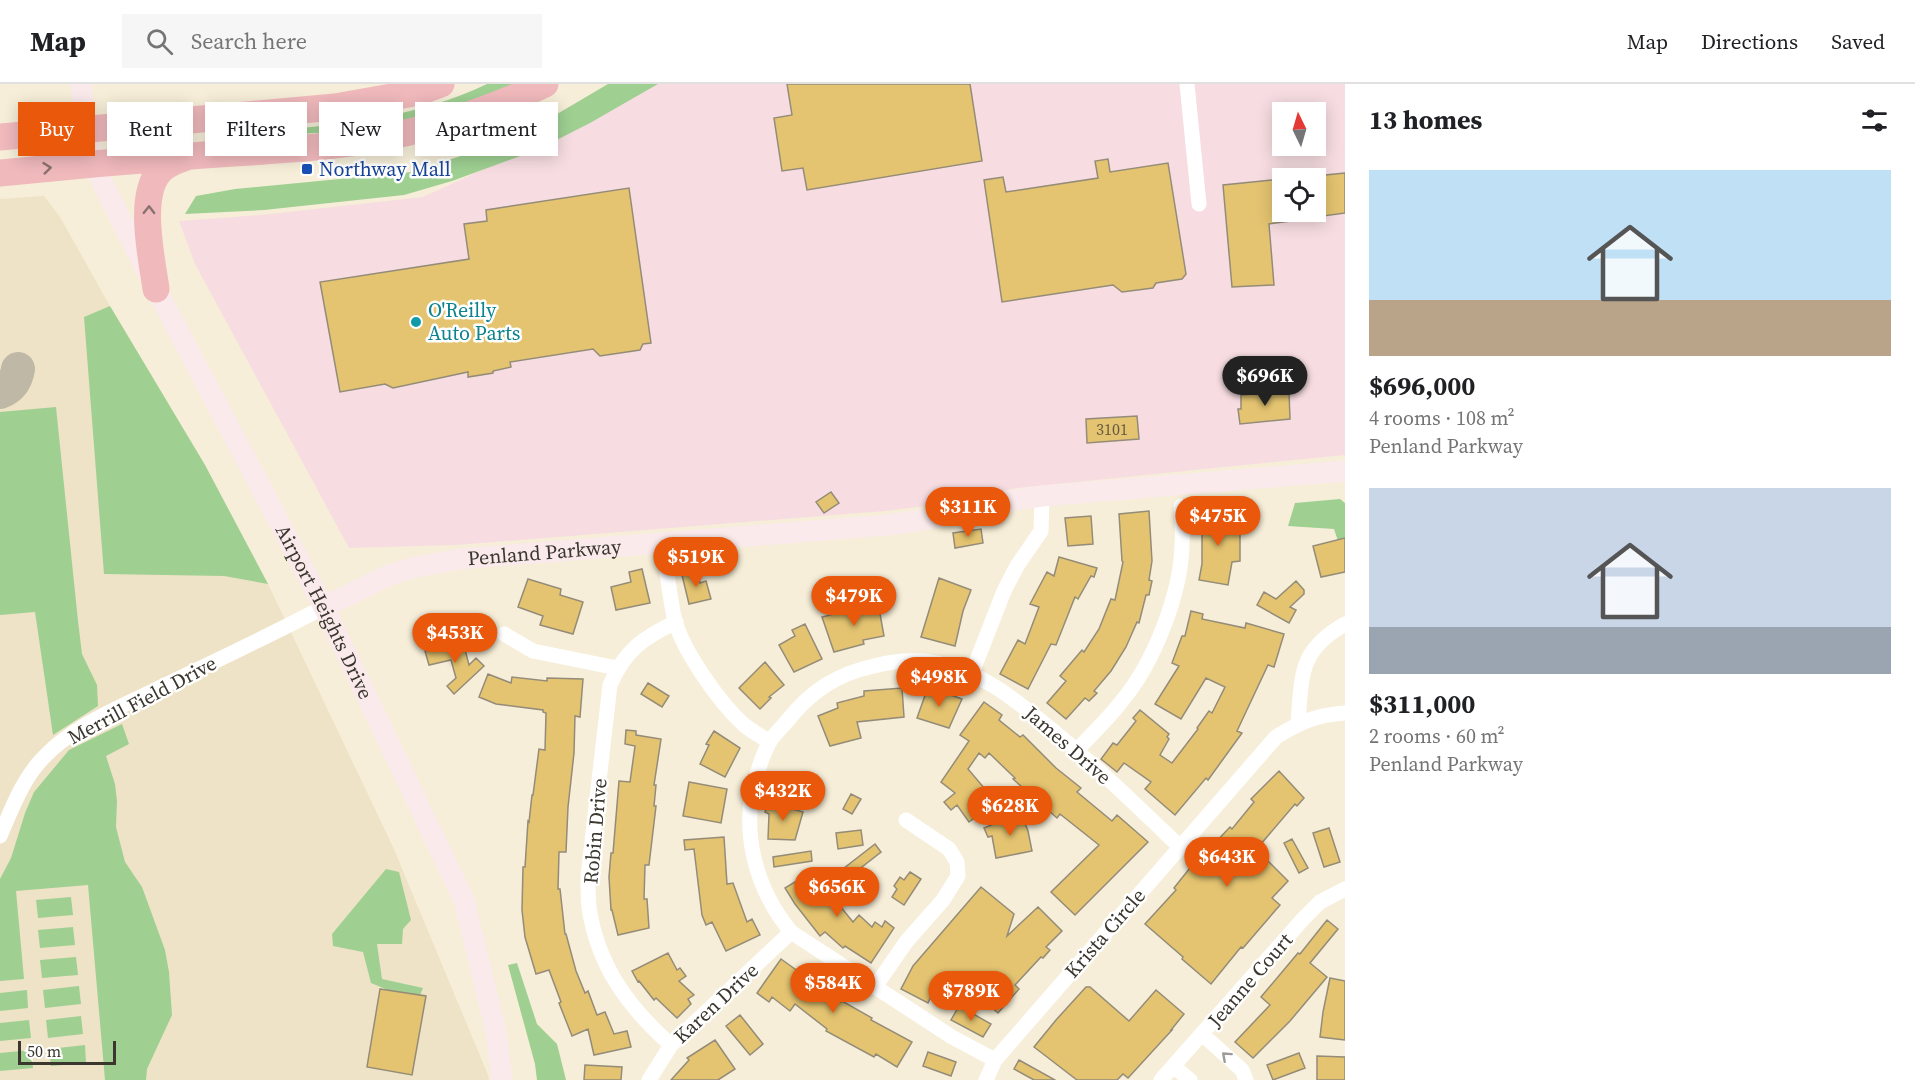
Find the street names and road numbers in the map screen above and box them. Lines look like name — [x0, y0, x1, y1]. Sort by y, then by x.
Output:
street label: Airport Heights Drive — [269, 519, 380, 704]
street label: Penland Parkway — [467, 532, 623, 572]
street label: Merrill Field Drive — [63, 649, 221, 751]
street label: James Drive — [1018, 699, 1117, 791]
street label: Robin Drive — [576, 777, 614, 885]
street label: Krista Circle — [1058, 882, 1152, 984]
street label: Jeanne Court — [1201, 926, 1299, 1034]
street label: Karen Drive — [667, 956, 765, 1050]

